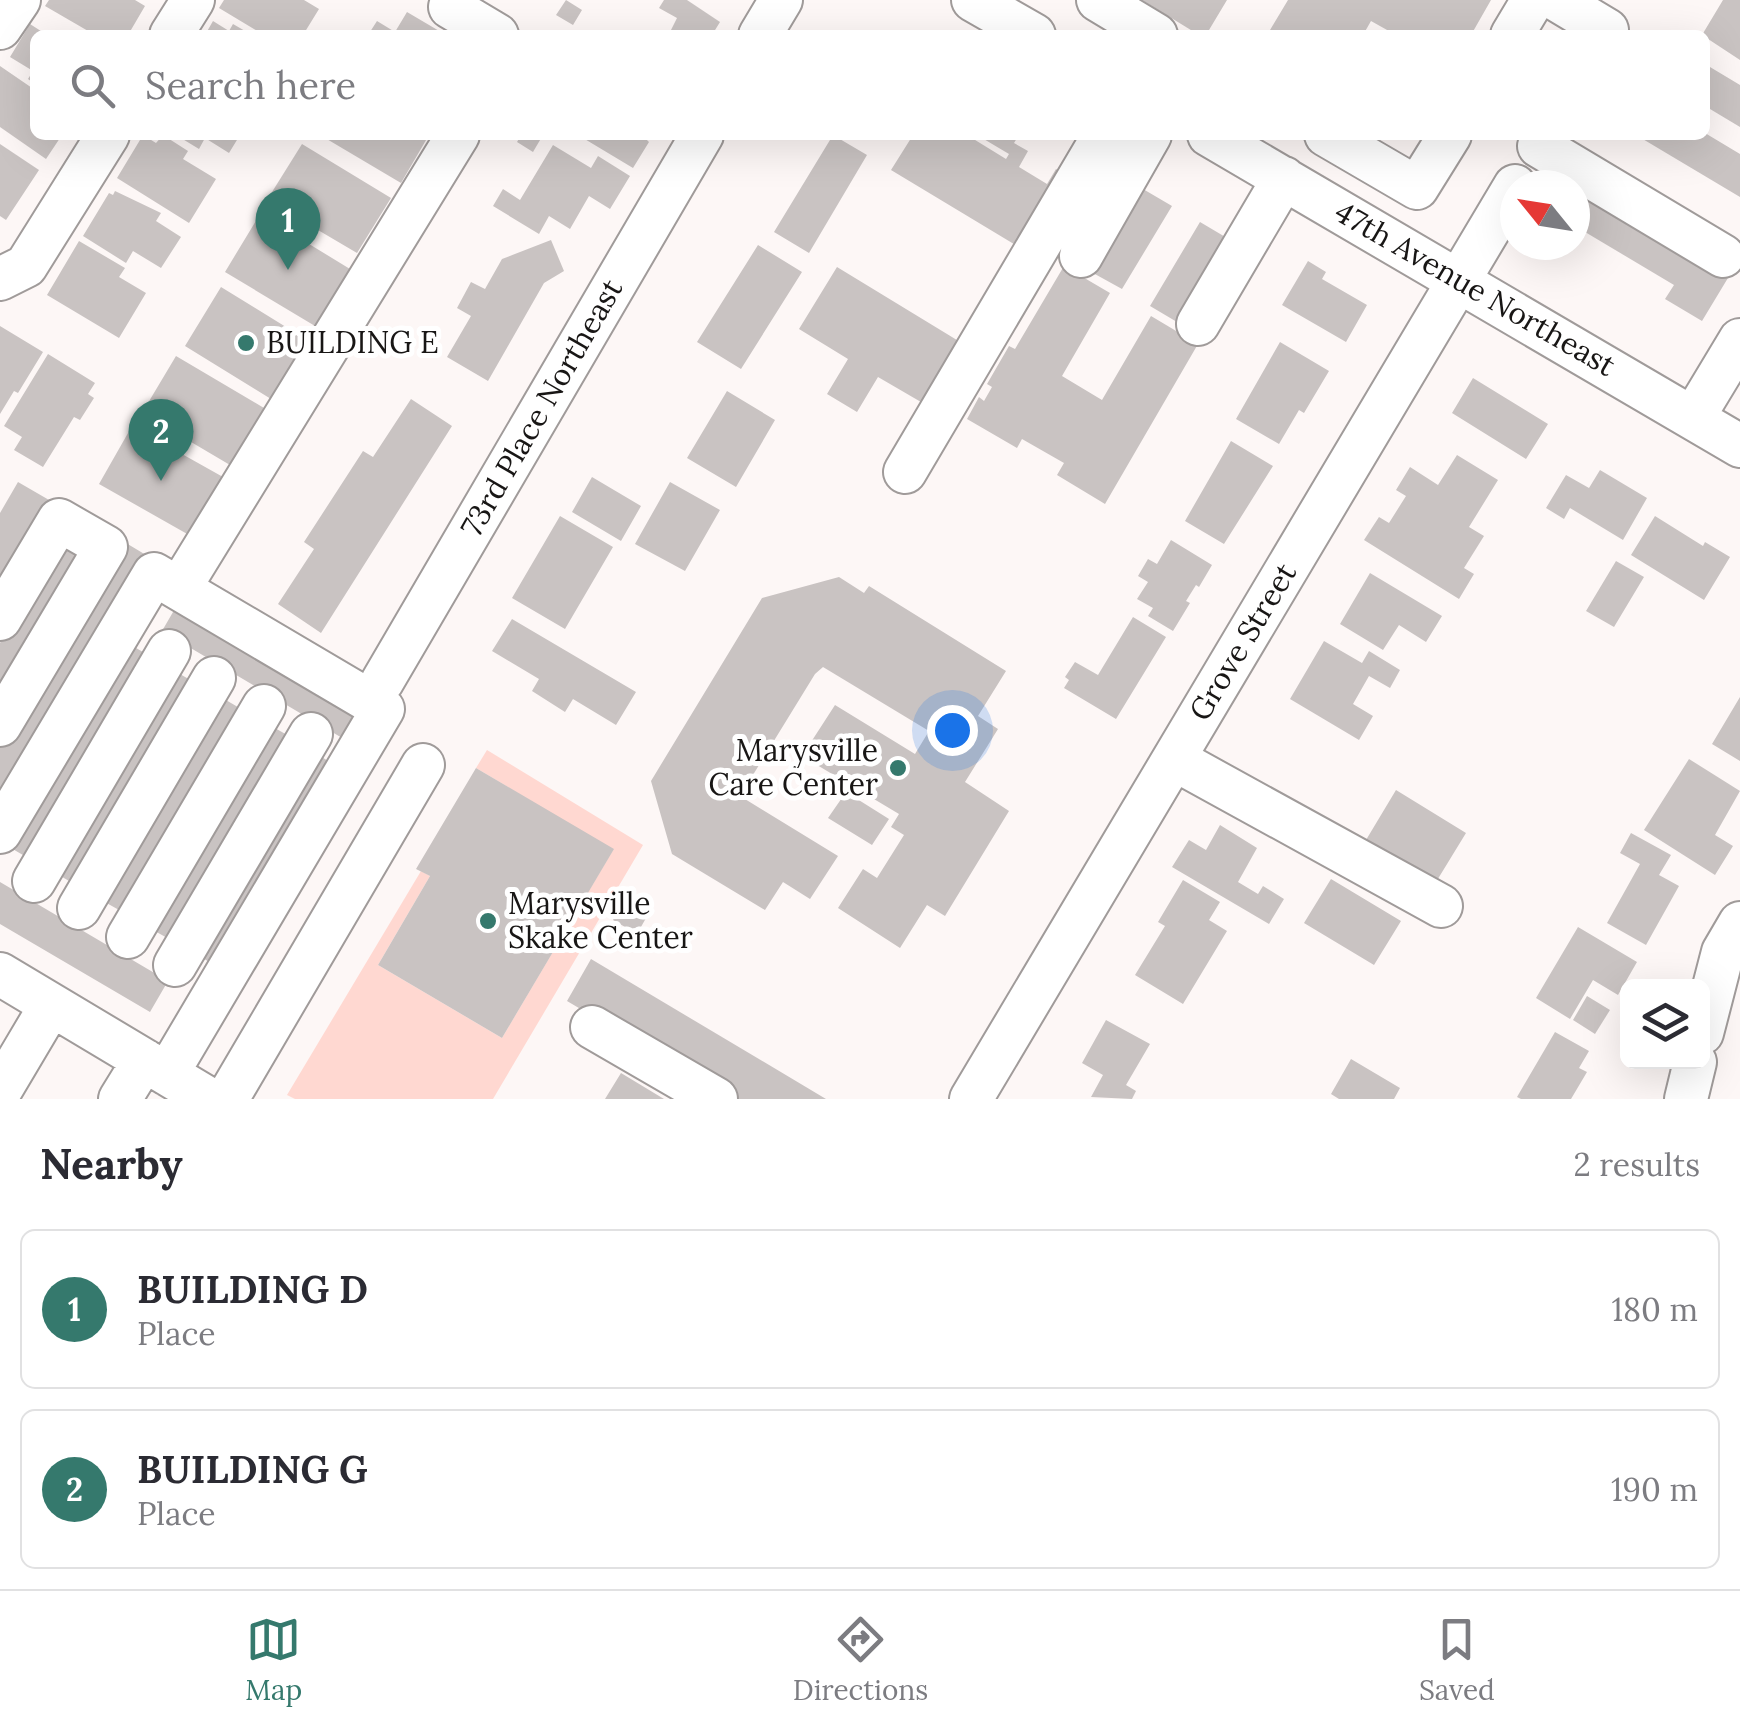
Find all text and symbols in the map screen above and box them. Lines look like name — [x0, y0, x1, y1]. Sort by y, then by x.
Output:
search box — [30, 30, 1710, 140]
icon: search — [65, 58, 120, 113]
text: Search here — [145, 61, 356, 109]
north arrow — [1500, 170, 1590, 260]
pin: 1 — [256, 188, 320, 270]
street label: 47th Avenue Northeast — [1329, 192, 1623, 384]
street label: 73rd Place Northeast — [452, 272, 630, 543]
place label: BUILDING E — [266, 323, 439, 361]
marker: BUILDING E — [235, 332, 257, 354]
pin: 2 — [128, 398, 194, 481]
street label: Grove Street — [1180, 555, 1304, 727]
your location — [927, 705, 978, 756]
place label: Marysville Care Center — [709, 731, 878, 803]
marker: Marysville Care Center — [887, 757, 909, 779]
place label: Marysville Skake Center — [508, 884, 693, 956]
marker: Marysville Skake Center — [477, 910, 499, 932]
map controls — [1620, 979, 1710, 1069]
button: layers — [1620, 979, 1710, 1069]
text: Nearby — [40, 1137, 183, 1191]
text: 2 results — [1574, 1144, 1700, 1185]
text: BUILDING D — [137, 1265, 368, 1313]
text: 1 — [68, 1289, 81, 1330]
text: 180 m — [1611, 1289, 1698, 1330]
text: Place — [137, 1313, 216, 1354]
text: BUILDING G — [137, 1445, 368, 1493]
text: 2 — [66, 1469, 83, 1510]
text: 190 m — [1611, 1469, 1698, 1510]
text: Place — [137, 1493, 216, 1534]
tab: Map — [245, 1612, 302, 1708]
tab: Directions — [793, 1612, 928, 1708]
tab: Saved — [1419, 1612, 1495, 1708]

